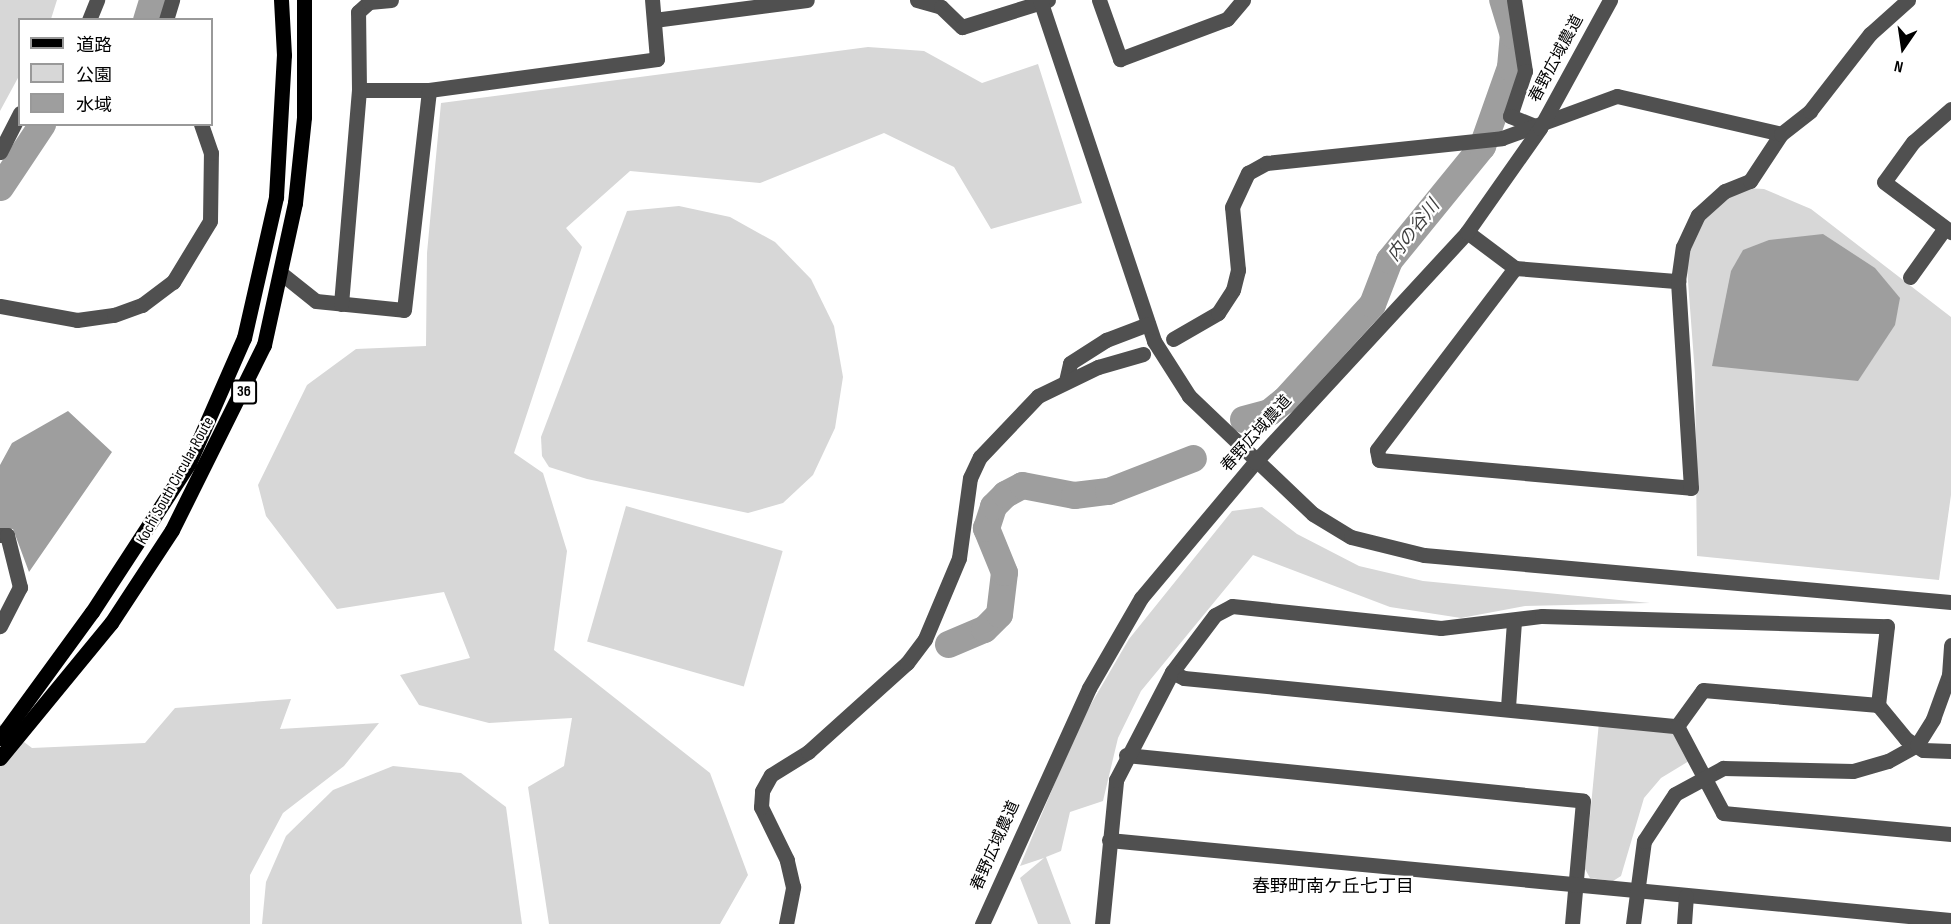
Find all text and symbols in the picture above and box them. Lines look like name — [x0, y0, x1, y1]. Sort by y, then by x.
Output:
street label: 春野広域農道 — [1526, 12, 1588, 106]
legend — [18, 18, 213, 126]
north arrow — [1873, 18, 1933, 78]
text: 道路 — [76, 35, 112, 56]
text: N — [1893, 56, 1905, 76]
text: 公園 — [76, 65, 112, 86]
text: 水域 — [76, 95, 112, 116]
water label: 内の谷川 — [1383, 196, 1445, 266]
road number: 36 — [230, 380, 258, 404]
street label: 春野広域農道 — [1218, 392, 1296, 476]
street label: Kochi South Circular Route — [133, 414, 219, 548]
street label: 春野広域農道 — [968, 798, 1024, 894]
district label: 春野町南ケ丘七丁目 — [1252, 876, 1414, 898]

